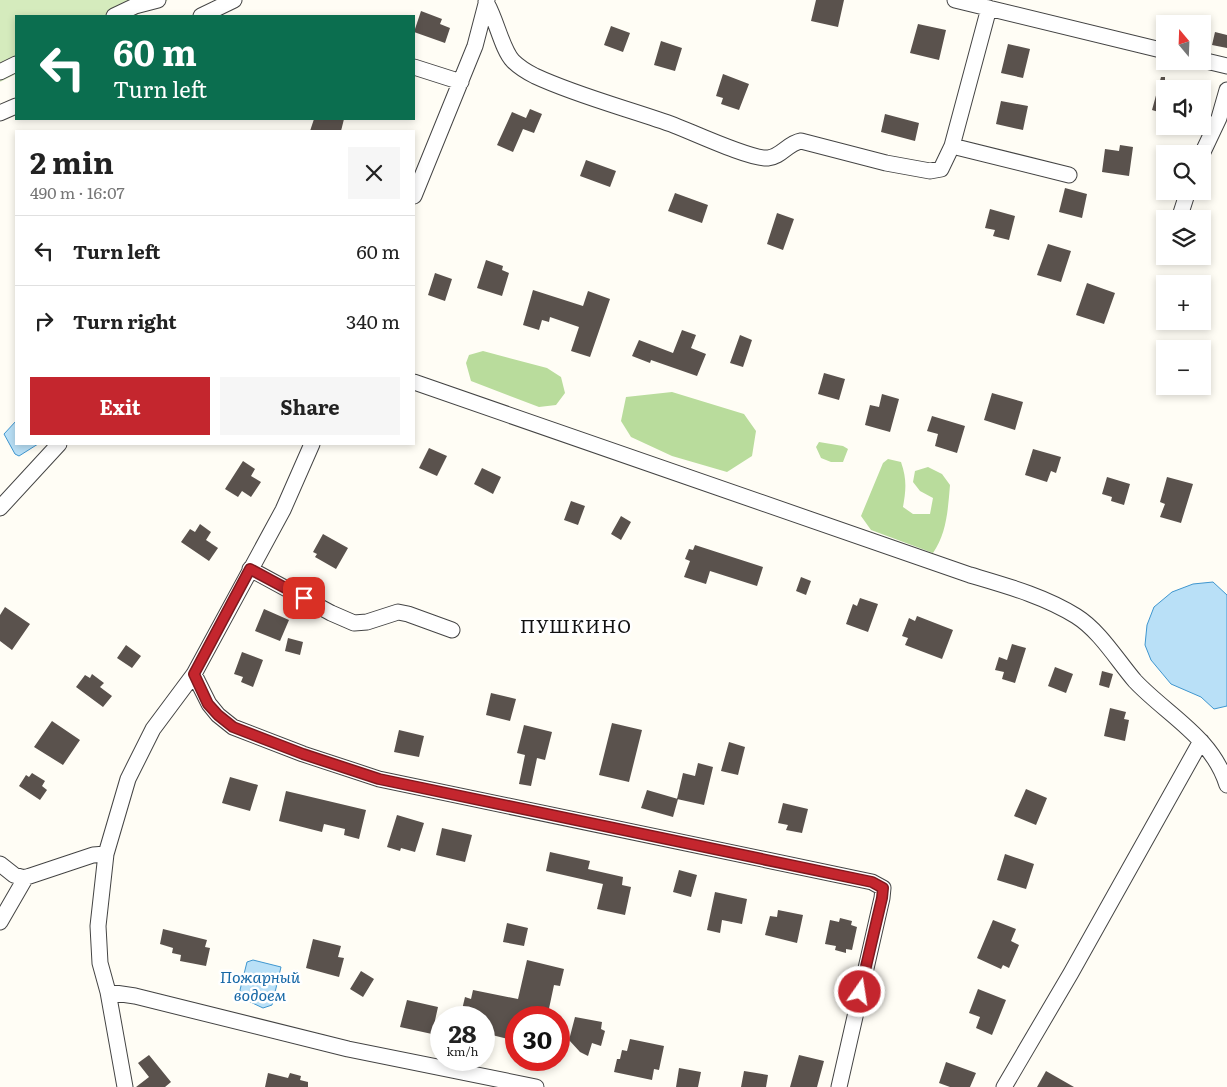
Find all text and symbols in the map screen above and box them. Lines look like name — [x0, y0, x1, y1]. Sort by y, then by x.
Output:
north arrow — [1156, 15, 1211, 70]
map controls — [1156, 15, 1211, 395]
text: 60 m — [113, 25, 197, 77]
icon: left — [30, 35, 95, 100]
text: Turn left — [113, 72, 207, 105]
button: sound — [1156, 80, 1211, 135]
text: 2 min — [30, 139, 114, 183]
button: search — [1156, 145, 1211, 200]
button: close — [348, 147, 400, 199]
text: 490 m · 16:07 — [30, 180, 125, 204]
button: layers — [1156, 210, 1211, 265]
icon: left — [30, 237, 58, 265]
text: Turn left — [73, 237, 160, 265]
text: 60 m — [357, 237, 400, 265]
button: + — [1156, 275, 1211, 330]
icon: right — [30, 307, 58, 335]
text: Turn right — [73, 307, 177, 335]
text: 340 m — [346, 307, 400, 335]
button: − — [1156, 340, 1211, 395]
button: Exit — [30, 377, 210, 435]
button: Share — [220, 377, 400, 435]
pin — [283, 577, 325, 619]
icon: arrive — [290, 584, 318, 612]
district label: ПУШКИНО — [520, 612, 632, 639]
water label: Пожарный водоем — [220, 964, 301, 1006]
position arrow — [833, 965, 885, 1017]
speed limit sign: 30 — [505, 1006, 570, 1071]
text: 28 — [448, 1014, 477, 1051]
text: km/h — [447, 1042, 478, 1060]

